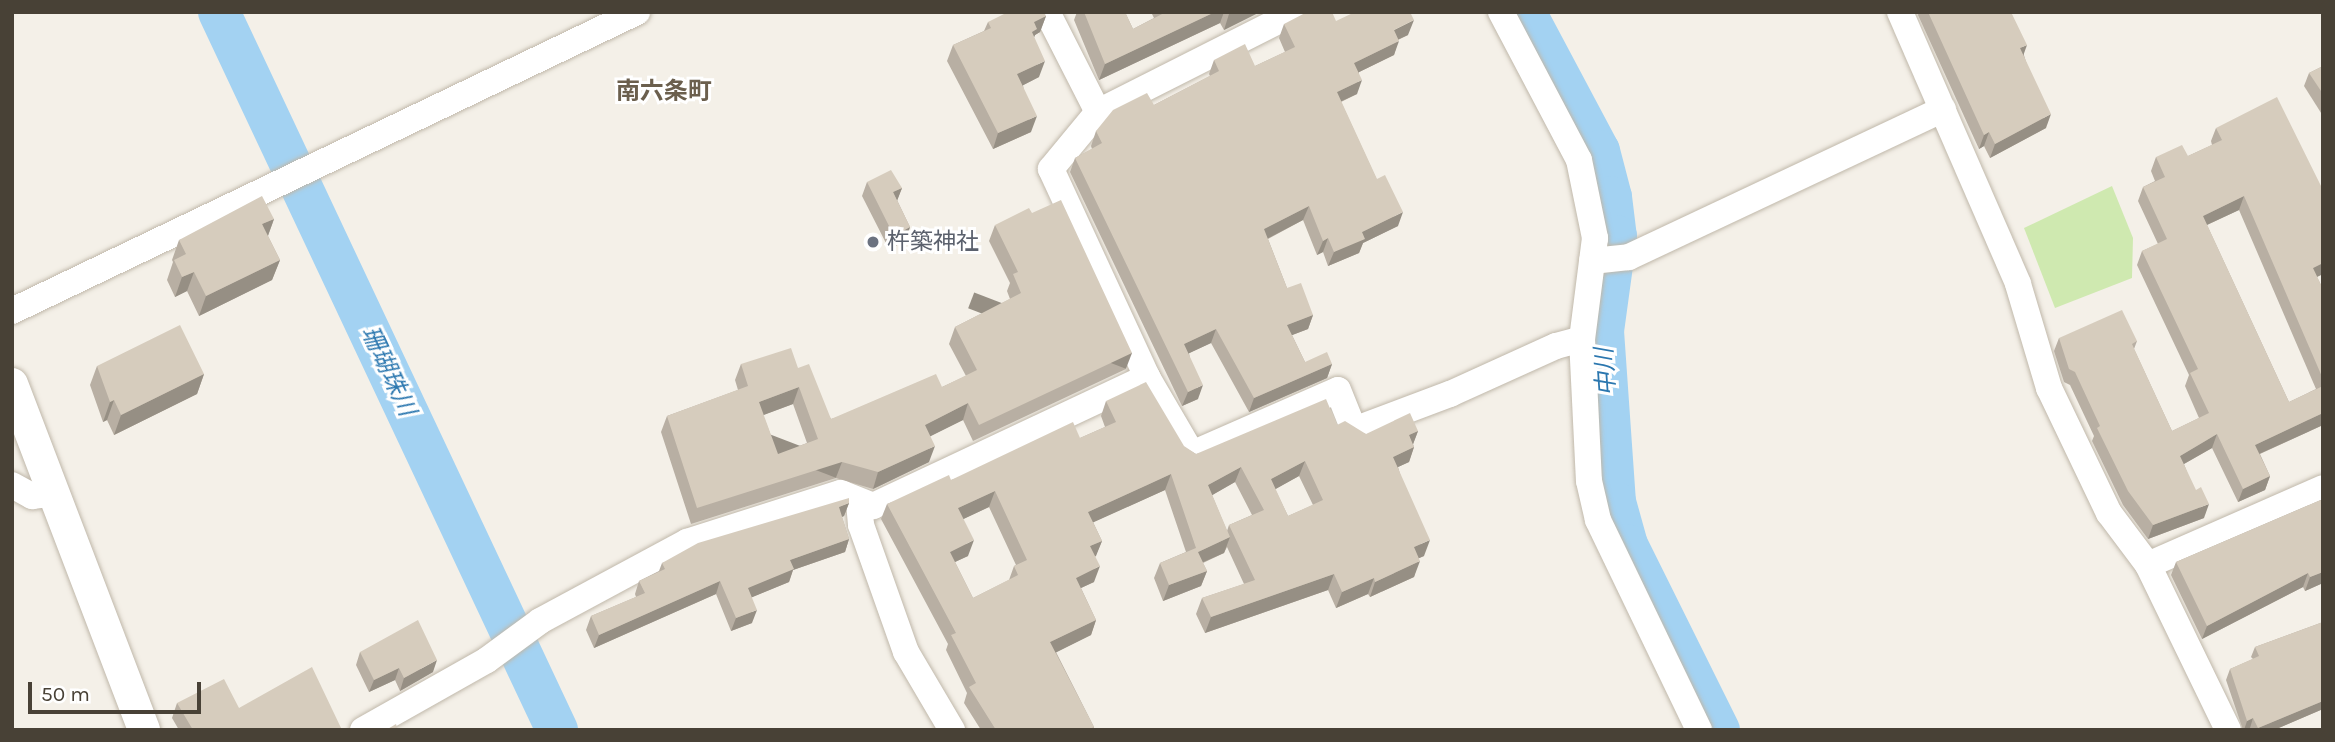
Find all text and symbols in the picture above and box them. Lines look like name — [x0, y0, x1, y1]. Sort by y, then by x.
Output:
district label: 南六条町 — [616, 78, 712, 106]
place label: 杵築神社 — [887, 228, 979, 256]
marker: 杵築神社 — [865, 234, 881, 250]
water label: 珊瑚珠川 — [355, 321, 421, 421]
water label: 中川 — [1590, 347, 1622, 397]
scale bar — [32, 668, 205, 712]
text: 50 m — [41, 682, 90, 706]

